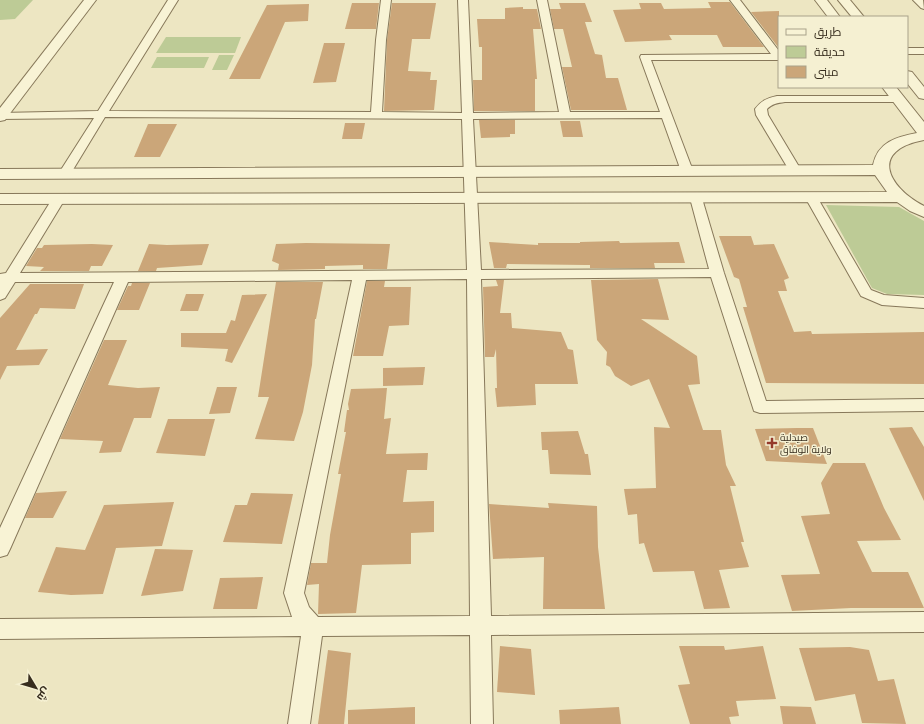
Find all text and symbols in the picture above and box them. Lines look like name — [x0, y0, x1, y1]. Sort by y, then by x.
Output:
legend — [778, 16, 908, 88]
text: طريق — [814, 23, 842, 40]
text: حديقة — [814, 43, 845, 60]
text: مبنى — [814, 63, 839, 80]
place label: صيدلية ولاية الوفاق — [780, 430, 832, 456]
marker: صيدلية ولاية الوفاق — [767, 438, 777, 448]
north arrow — [16, 668, 56, 708]
text: ش — [34, 684, 55, 705]

